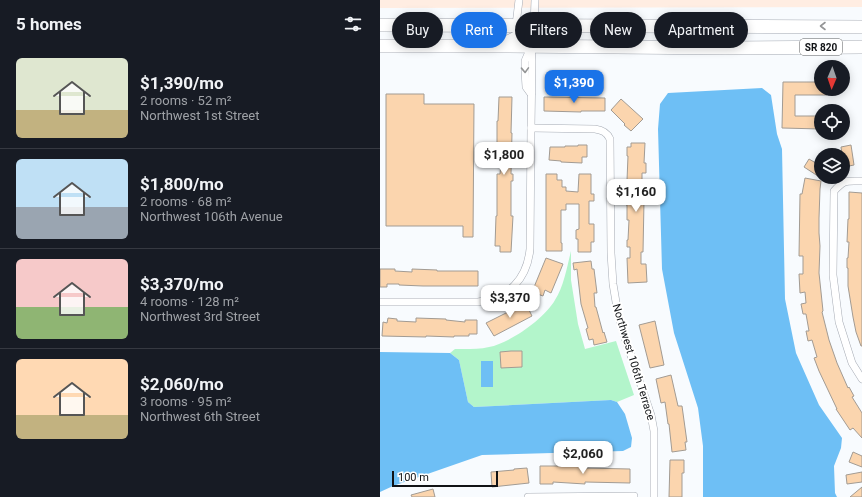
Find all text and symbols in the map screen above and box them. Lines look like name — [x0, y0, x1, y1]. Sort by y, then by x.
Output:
chip: Buy — [392, 12, 443, 48]
chip: Rent — [451, 12, 507, 48]
chip: Filters — [515, 12, 582, 48]
chip: New — [590, 12, 646, 48]
chip: Apartment — [654, 12, 748, 48]
icon: filters — [342, 13, 364, 35]
text: 5 homes — [16, 14, 82, 34]
one-way arrow — [820, 22, 826, 30]
road number: SR 820 — [800, 39, 842, 55]
north arrow — [814, 60, 850, 96]
map controls — [814, 60, 850, 184]
one-way arrow — [521, 67, 529, 73]
pin: $1,390 — [541, 70, 607, 104]
text: $1,390/mo — [140, 73, 224, 93]
icon: home — [48, 74, 96, 122]
text: $1,390 — [554, 75, 594, 90]
text: 2 rooms · 52 m² — [140, 93, 232, 108]
button: locate — [814, 104, 850, 140]
text: Northwest 1st Street — [140, 108, 259, 123]
pin: $1,800 — [471, 142, 537, 176]
text: $1,800 — [484, 147, 524, 162]
button: layers — [814, 148, 850, 184]
text: $1,800/mo — [140, 174, 224, 194]
icon: home — [48, 175, 96, 223]
pin: $1,160 — [603, 179, 669, 213]
text: $1,160 — [616, 184, 656, 199]
text: 2 rooms · 68 m² — [140, 194, 232, 209]
text: Northwest 106th Avenue — [140, 209, 283, 224]
text: $3,370/mo — [140, 274, 224, 294]
icon: home — [48, 275, 96, 323]
pin: $3,370 — [477, 285, 543, 319]
text: $3,370 — [490, 290, 530, 305]
text: 4 rooms · 128 m² — [140, 294, 239, 309]
street label: Northwest 106th Terrace — [610, 302, 658, 422]
text: Northwest 3rd Street — [140, 309, 260, 324]
text: $2,060/mo — [140, 374, 224, 394]
icon: home — [48, 375, 96, 423]
text: 3 rooms · 95 m² — [140, 394, 232, 409]
text: Northwest 6th Street — [140, 409, 260, 424]
pin: $2,060 — [550, 441, 616, 475]
text: $2,060 — [563, 446, 603, 461]
scale bar — [392, 469, 498, 488]
text: 100 m — [398, 471, 429, 484]

